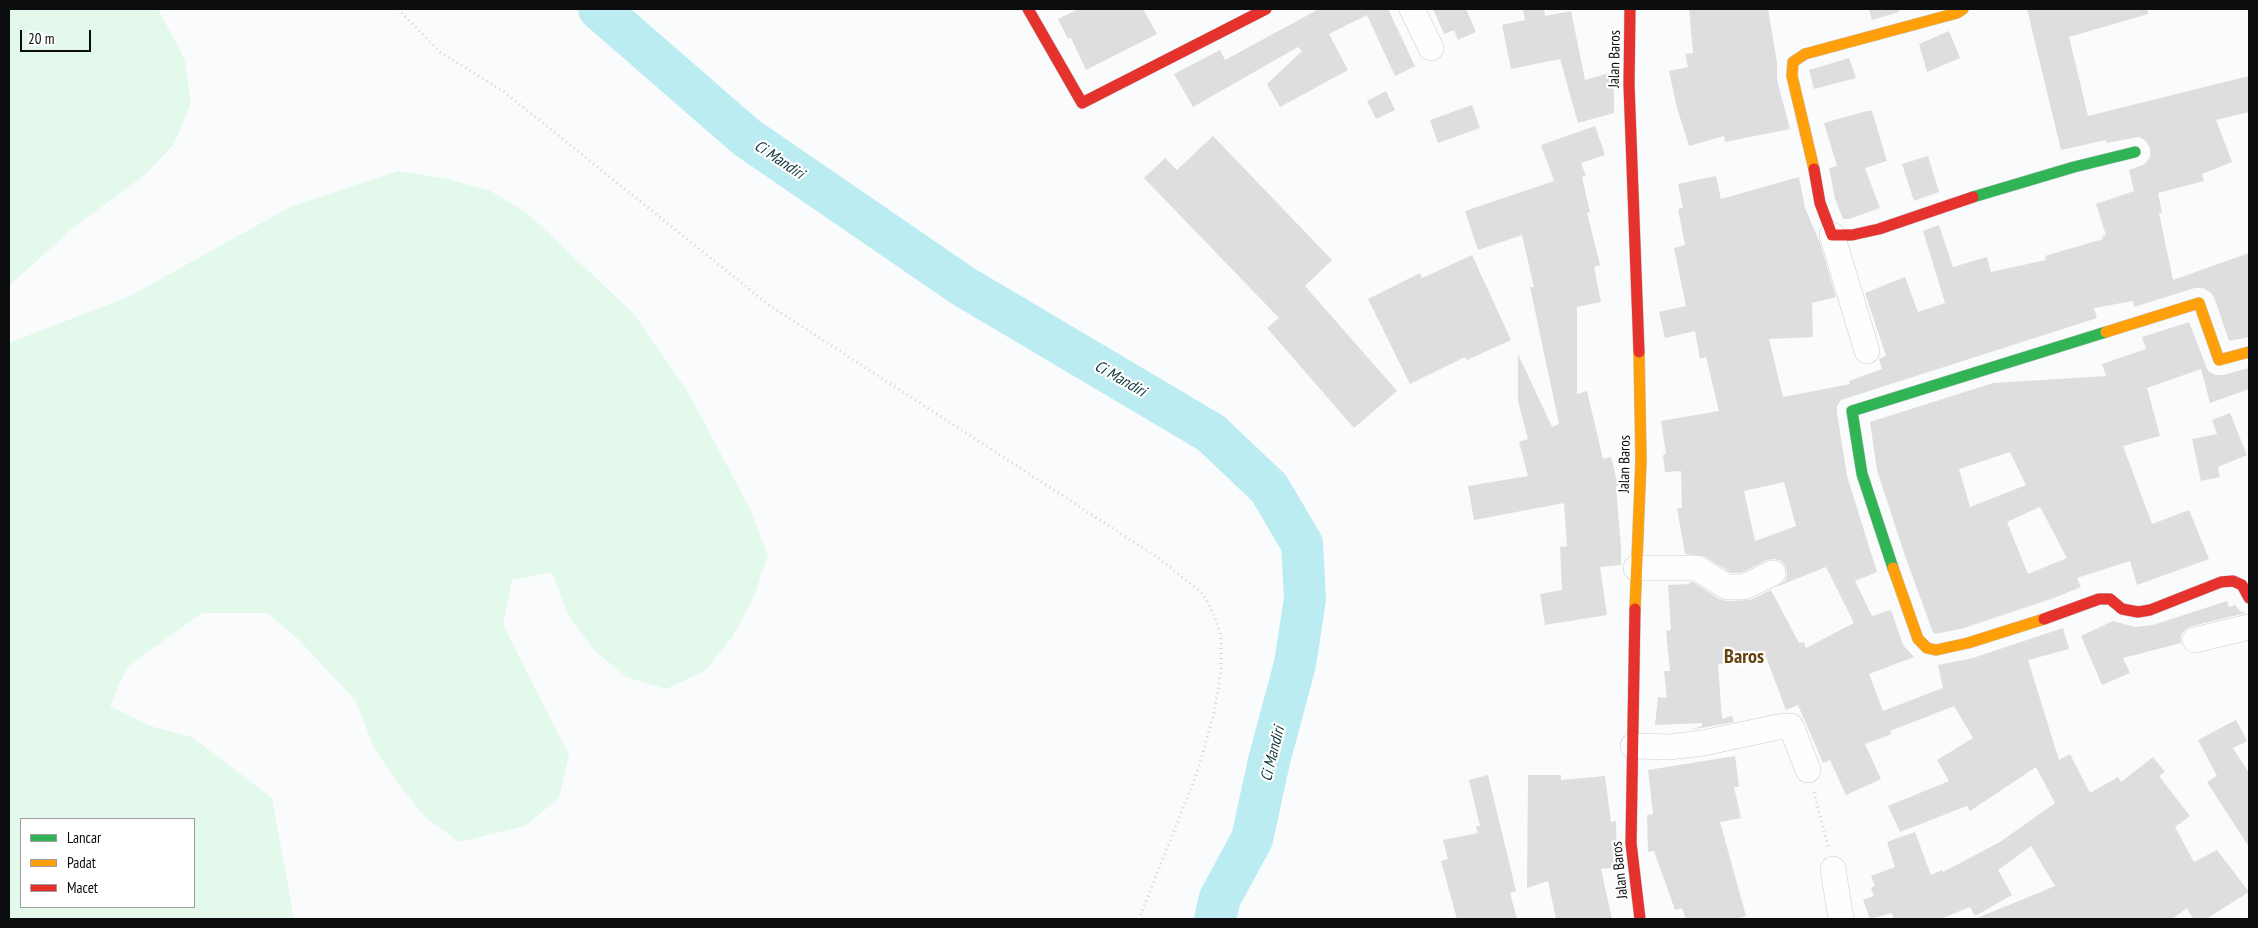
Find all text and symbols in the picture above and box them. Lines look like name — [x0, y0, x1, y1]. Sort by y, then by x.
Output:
scale bar — [22, 20, 94, 52]
text: 20 m — [28, 29, 54, 48]
street label: Jalan Baros — [1605, 30, 1625, 88]
water label: Ci Mandiri — [750, 136, 808, 184]
water label: Ci Mandiri — [1091, 357, 1149, 401]
street label: Jalan Baros — [1615, 435, 1635, 493]
district label: Baros — [1724, 645, 1764, 669]
water label: Ci Mandiri — [1257, 724, 1289, 784]
legend — [20, 818, 195, 908]
text: Lancar — [67, 828, 101, 847]
street label: Jalan Baros — [1608, 840, 1632, 900]
text: Padat — [67, 853, 96, 872]
text: Macet — [67, 878, 98, 897]

